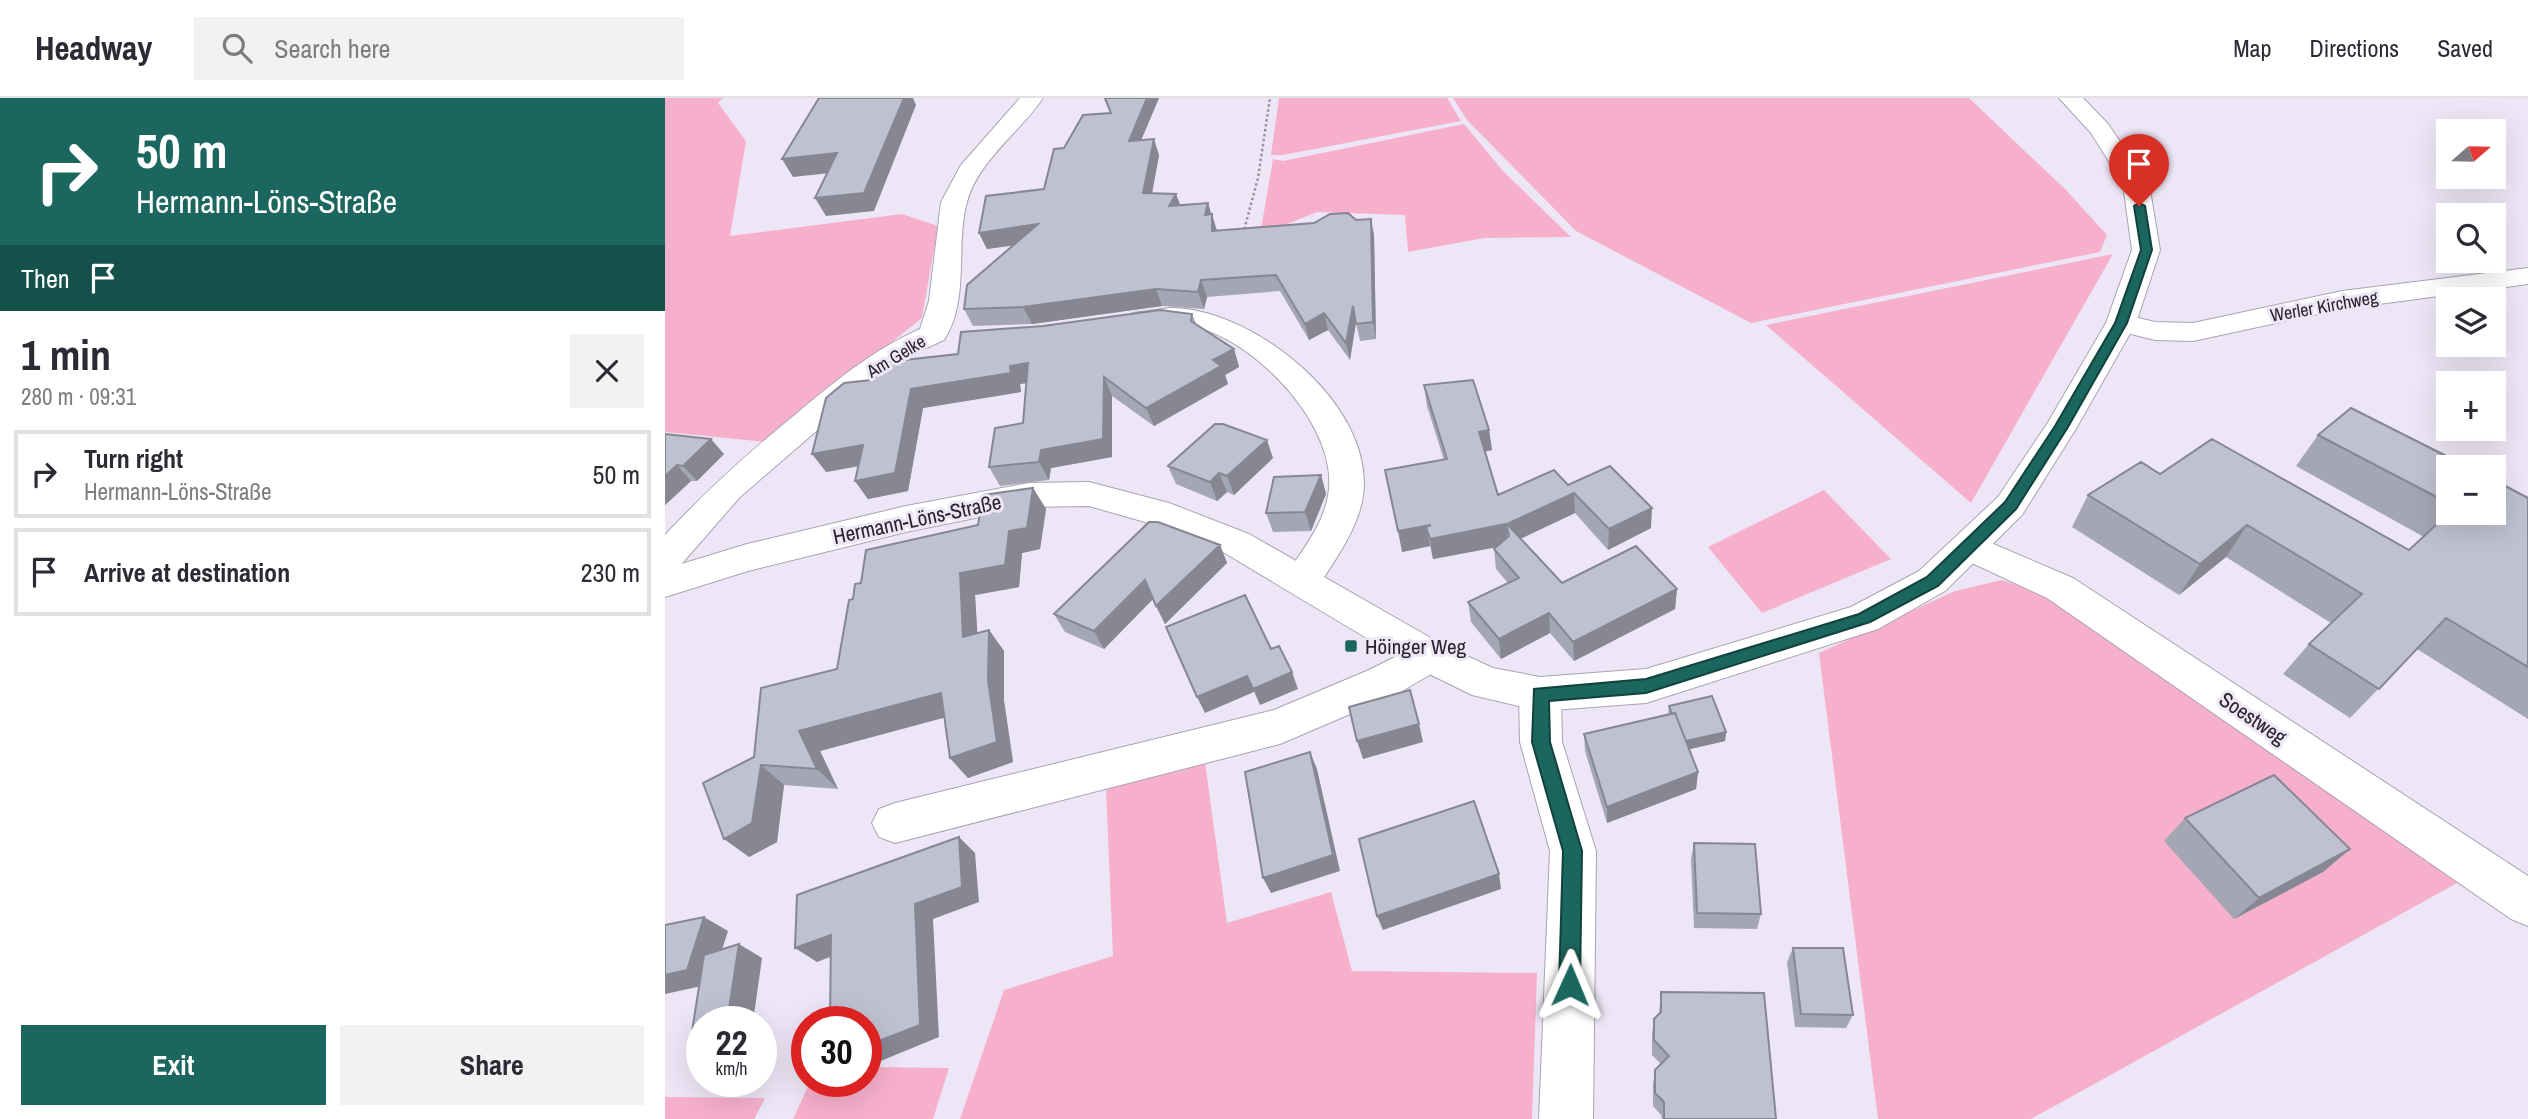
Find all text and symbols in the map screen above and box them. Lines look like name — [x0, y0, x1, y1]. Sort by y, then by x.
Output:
search box — [194, 17, 684, 80]
text: Headway — [35, 26, 152, 70]
icon: search — [218, 29, 256, 67]
text: Search here — [274, 31, 390, 66]
text: Map — [2233, 32, 2271, 64]
text: Directions — [2309, 32, 2399, 64]
text: Saved — [2437, 32, 2493, 64]
text: 50 m — [136, 117, 228, 183]
north arrow — [2436, 119, 2506, 189]
map controls — [2436, 119, 2506, 525]
icon: right — [21, 126, 112, 217]
pin — [2109, 134, 2169, 206]
icon: arrive — [2120, 145, 2158, 183]
text: Hermann-Löns-Straße — [136, 180, 397, 223]
button: search — [2436, 203, 2506, 273]
icon: arrive — [84, 259, 122, 297]
text: Then — [21, 261, 70, 296]
street label: Werler Kirchweg — [2268, 284, 2381, 328]
button: layers — [2436, 287, 2506, 357]
text: 1 min — [21, 327, 111, 383]
street label: Am Gelke — [861, 329, 930, 384]
button: close — [570, 334, 644, 408]
button: + — [2436, 371, 2506, 441]
text: 280 m · 09:31 — [21, 381, 136, 412]
text: Turn right — [84, 441, 183, 476]
icon: right — [25, 455, 63, 493]
button: − — [2436, 455, 2506, 525]
text: 50 m — [593, 457, 640, 492]
text: Hermann-Löns-Straße — [84, 476, 272, 507]
street label: Hermann-Löns-Straße — [830, 487, 1004, 551]
icon: arrive — [25, 553, 63, 591]
text: Arrive at destination — [84, 555, 290, 590]
text: 230 m — [581, 555, 640, 590]
place label: Höinger Weg — [1365, 632, 1467, 661]
marker: Höinger Weg — [1343, 638, 1359, 654]
street label: Soestweg — [2214, 685, 2293, 751]
position arrow — [1533, 948, 1607, 1022]
speed limit sign: 30 — [791, 1006, 882, 1097]
text: 22 — [716, 1019, 747, 1066]
button: Exit — [21, 1025, 326, 1105]
button: Share — [340, 1025, 644, 1105]
text: km/h — [716, 1056, 748, 1081]

